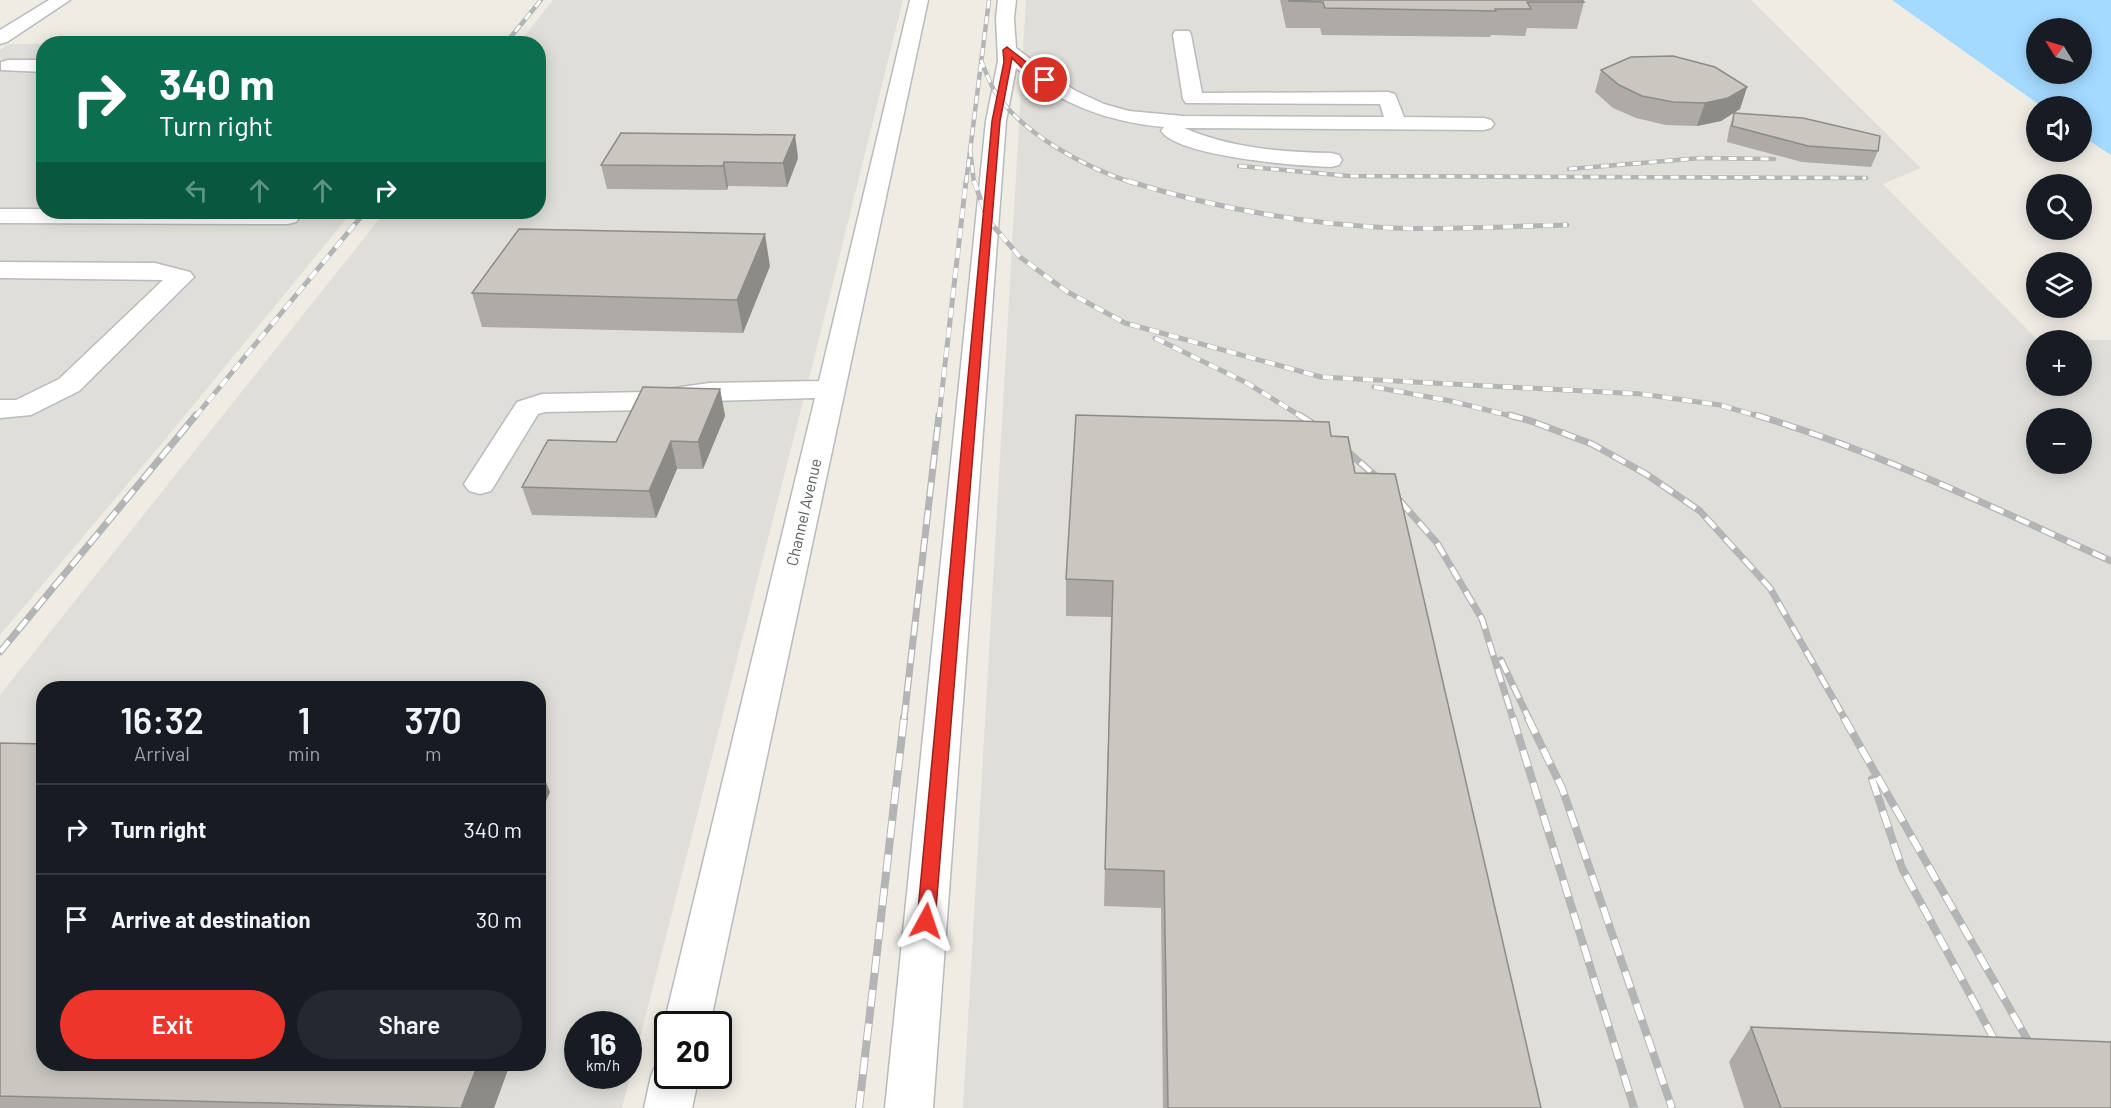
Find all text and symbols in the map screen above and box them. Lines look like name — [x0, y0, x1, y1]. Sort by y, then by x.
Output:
north arrow — [2026, 18, 2092, 84]
map controls — [2026, 18, 2092, 474]
pin — [1019, 54, 1070, 105]
text: 340 m — [159, 58, 275, 108]
icon: right — [60, 60, 138, 138]
icon: arrive — [1028, 63, 1061, 96]
button: sound — [2026, 96, 2092, 162]
text: Turn right — [159, 109, 273, 141]
icon: left — [180, 174, 213, 207]
icon: ahead — [243, 174, 276, 207]
icon: ahead — [306, 174, 339, 207]
icon: right — [369, 174, 402, 207]
button: search — [2026, 174, 2092, 240]
button: layers — [2026, 252, 2092, 318]
button: + — [2026, 330, 2092, 396]
button: − — [2026, 408, 2092, 474]
street label: Channel Avenue — [781, 456, 825, 568]
text: 16:32 — [120, 698, 204, 741]
text: 1 — [298, 698, 311, 741]
text: 370 — [405, 698, 462, 741]
text: Arrival — [134, 741, 190, 765]
text: min — [288, 741, 320, 765]
text: m — [425, 741, 441, 765]
icon: right — [60, 813, 93, 846]
text: Turn right — [111, 816, 206, 842]
text: 340 m — [464, 816, 522, 842]
position arrow — [894, 889, 958, 953]
icon: arrive — [60, 903, 93, 936]
text: Arrive at destination — [111, 906, 310, 932]
text: 30 m — [476, 906, 522, 932]
button: Exit — [60, 990, 285, 1059]
button: Share — [297, 990, 522, 1059]
speed limit sign: 20 — [654, 1011, 732, 1089]
text: 16 — [590, 1025, 616, 1061]
text: km/h — [586, 1056, 620, 1074]

